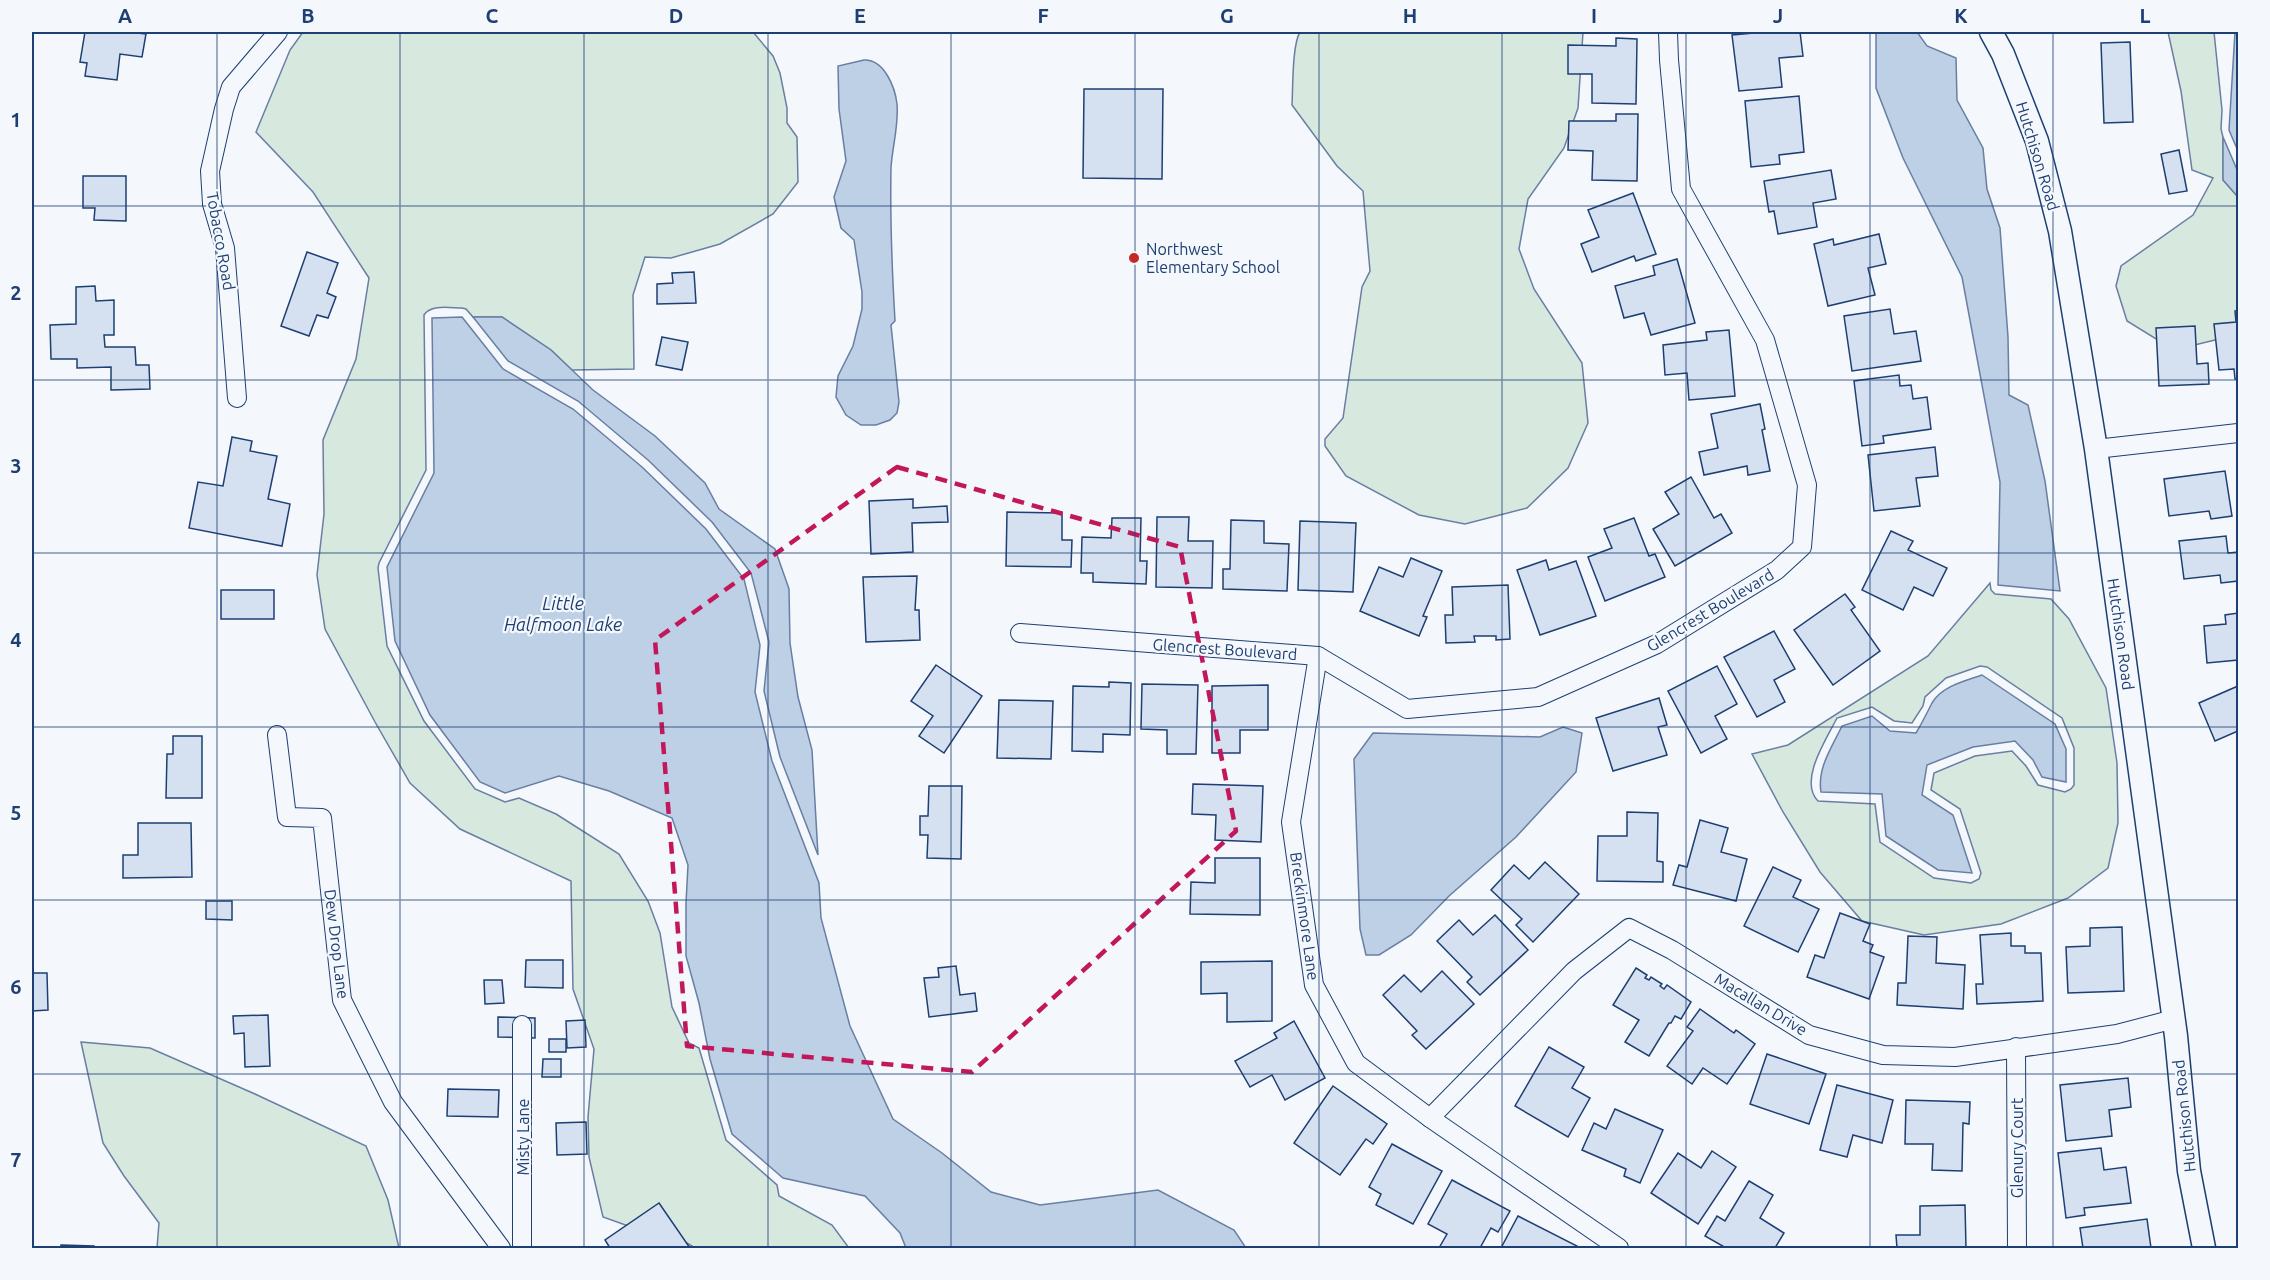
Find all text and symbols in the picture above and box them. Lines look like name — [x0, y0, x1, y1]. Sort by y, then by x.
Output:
text: A — [118, 4, 132, 27]
text: B — [301, 4, 315, 27]
text: C — [486, 4, 499, 27]
text: D — [669, 4, 683, 27]
text: E — [854, 4, 866, 27]
text: F — [1037, 4, 1049, 27]
text: G — [1220, 4, 1234, 27]
text: H — [1403, 4, 1417, 27]
text: I — [1591, 4, 1597, 27]
text: J — [1773, 4, 1783, 27]
text: K — [1954, 4, 1968, 27]
text: L — [2140, 4, 2151, 27]
street label: Hutchison Road — [2013, 99, 2063, 213]
text: 1 — [10, 108, 22, 131]
street label: Tobacco Road — [203, 190, 239, 292]
place label: Northwest Elementary School — [1146, 240, 1280, 276]
marker: Northwest Elementary School — [1127, 251, 1141, 265]
text: 2 — [10, 281, 22, 304]
text: 3 — [10, 454, 22, 477]
street label: Glencrest Boulevard — [1643, 565, 1777, 655]
street label: Hutchison Road — [2104, 577, 2138, 691]
water label: Little Halfmoon Lake — [504, 593, 622, 635]
text: 4 — [10, 628, 22, 651]
street label: Glencrest Boulevard — [1152, 635, 1298, 663]
text: 5 — [10, 801, 22, 824]
street label: Breckinmore Lane — [1287, 851, 1323, 981]
street label: Dew Drop Lane — [321, 888, 353, 1000]
street label: Macallan Drive — [1711, 969, 1811, 1039]
text: 6 — [10, 975, 22, 998]
street label: Hutchison Road — [2169, 1059, 2199, 1173]
street label: Glenury Court — [2008, 1097, 2026, 1198]
street label: Misty Lane — [514, 1099, 532, 1175]
text: 7 — [10, 1148, 22, 1171]

